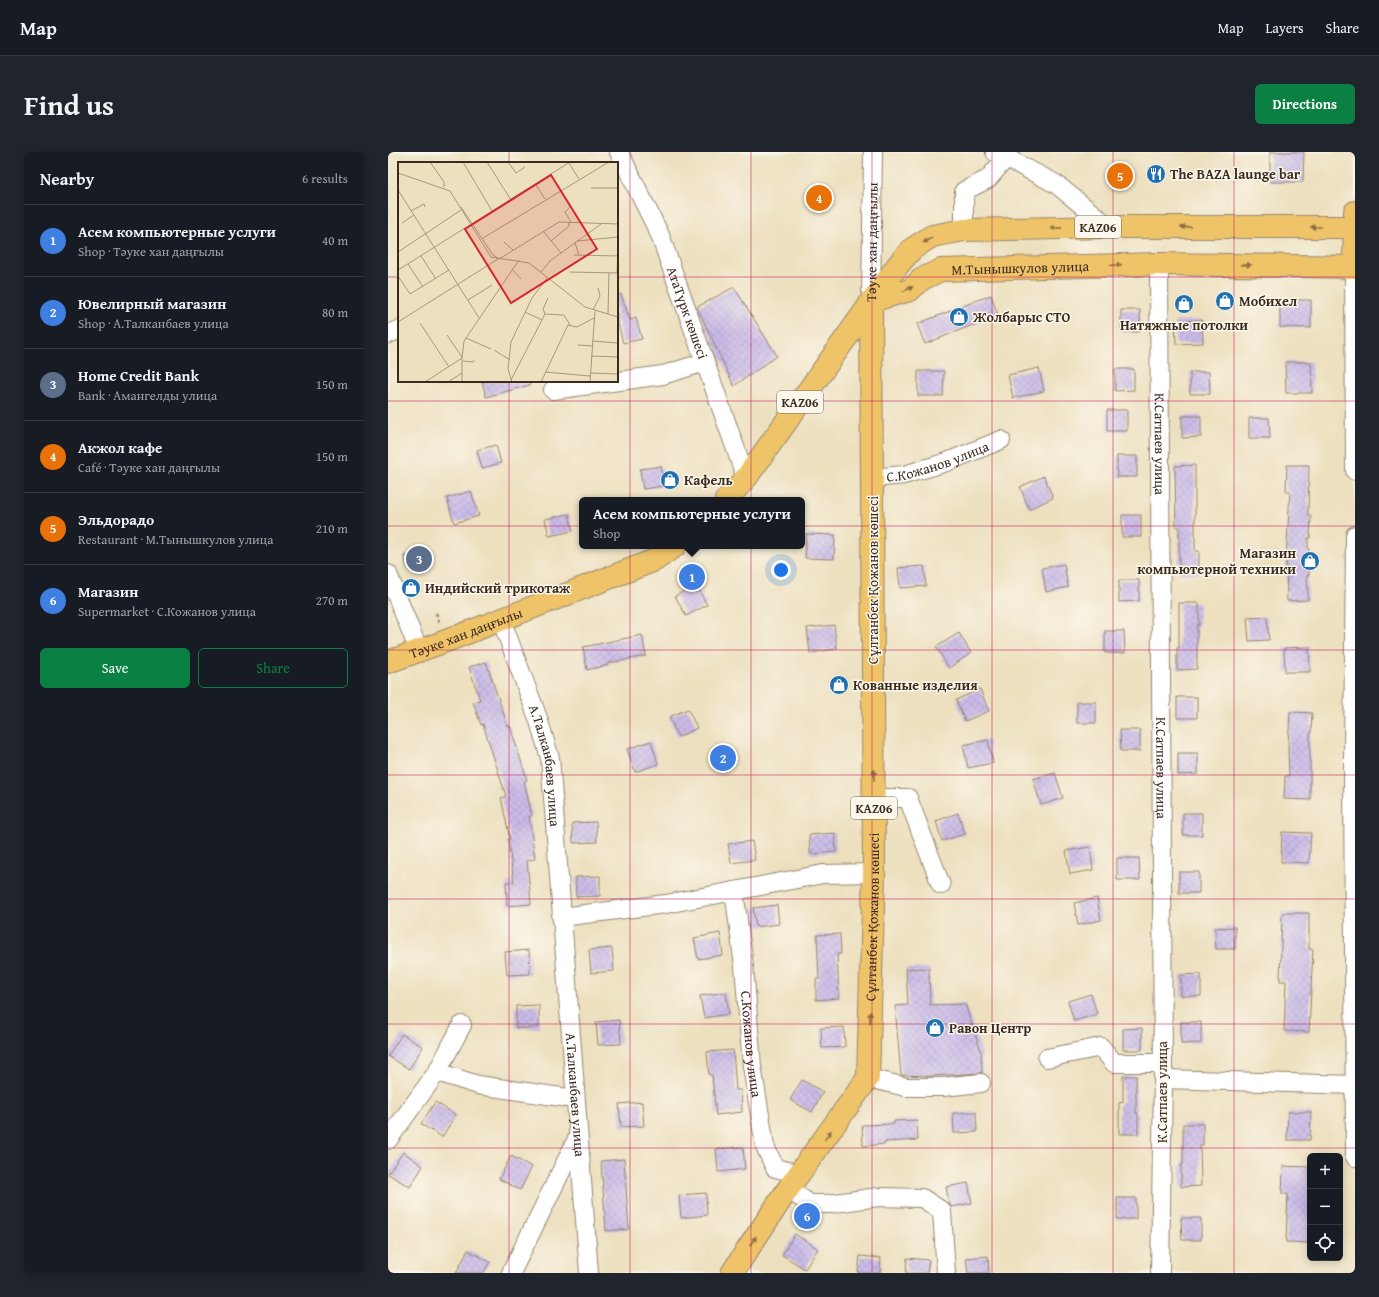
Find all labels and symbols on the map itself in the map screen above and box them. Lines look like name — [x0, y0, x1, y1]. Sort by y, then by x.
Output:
pin: 5 — [1107, 161, 1133, 191]
inset map — [398, 162, 618, 382]
restaurant icon: The BAZA launge bar — [1145, 163, 1167, 185]
place label: The BAZA launge bar — [1170, 164, 1301, 184]
street label: Тәуке хан даңғылы — [861, 182, 883, 302]
pin: 4 — [806, 183, 832, 213]
road number: KАZ06 — [1075, 216, 1121, 238]
one-way arrow — [1179, 224, 1192, 230]
one-way arrow — [1309, 224, 1322, 230]
one-way arrow — [1049, 225, 1062, 231]
one-way arrow — [922, 236, 934, 243]
street label: М.Тынышкулов улица — [951, 256, 1090, 280]
one-way arrow — [1110, 262, 1123, 268]
one-way arrow — [1240, 262, 1253, 268]
street label: АтаТүрк көшесі — [662, 264, 713, 362]
one-way arrow — [902, 286, 914, 292]
shop icon: Мобихел — [1214, 290, 1236, 312]
place label: Мобихел — [1239, 291, 1297, 311]
shop icon: Натяжные потолки — [1173, 293, 1195, 315]
shop icon: Жолбарыс СТО — [948, 306, 970, 328]
place label: Жолбарыс СТО — [972, 307, 1071, 327]
place label: Натяжные потолки — [1120, 315, 1248, 335]
road number: KАZ06 — [777, 391, 823, 413]
street label: К.Сатпаев улица — [1150, 393, 1170, 495]
street label: С.Кожанов улица — [886, 436, 992, 487]
shop icon: Кафель — [659, 469, 681, 491]
place label: Кафель — [684, 470, 733, 490]
street label: Сұлтанбек Қожанов көшесі — [863, 496, 883, 664]
place label: Магазин компьютерной техники — [1137, 543, 1296, 579]
pin: 3 — [406, 544, 432, 574]
shop icon: Магазин компьютерной техники — [1299, 550, 1321, 572]
your location — [771, 560, 791, 580]
pin: 1 — [679, 562, 705, 592]
shop icon: Индийский трикотаж — [400, 577, 422, 599]
place label: Индийский трикотаж — [425, 578, 571, 598]
street label: Тәуке хан даңғылы — [407, 602, 525, 663]
shop icon: Кованные изделия — [828, 674, 850, 696]
place label: Кованные изделия — [853, 675, 978, 695]
street label: А.Талканбаев улица — [524, 701, 565, 828]
street label: К.Сатпаев улица — [1151, 717, 1172, 819]
pin: 2 — [710, 743, 736, 773]
one-way arrow — [871, 768, 877, 781]
road number: KАZ06 — [851, 797, 897, 819]
street label: Сұлтанбек Қожанов көшесі — [860, 833, 884, 1001]
street label: С.Кожанов улица — [736, 990, 767, 1099]
one-way arrow — [867, 1010, 873, 1023]
shop icon: Равон Центр — [924, 1017, 946, 1039]
place label: Равон Центр — [949, 1018, 1031, 1038]
street label: А.Талканбаев улица — [561, 1032, 590, 1158]
street label: К.Сатпаев улица — [1152, 1041, 1172, 1143]
one-way arrow — [824, 1129, 833, 1140]
pin: 6 — [794, 1201, 820, 1231]
one-way arrow — [750, 1235, 757, 1247]

